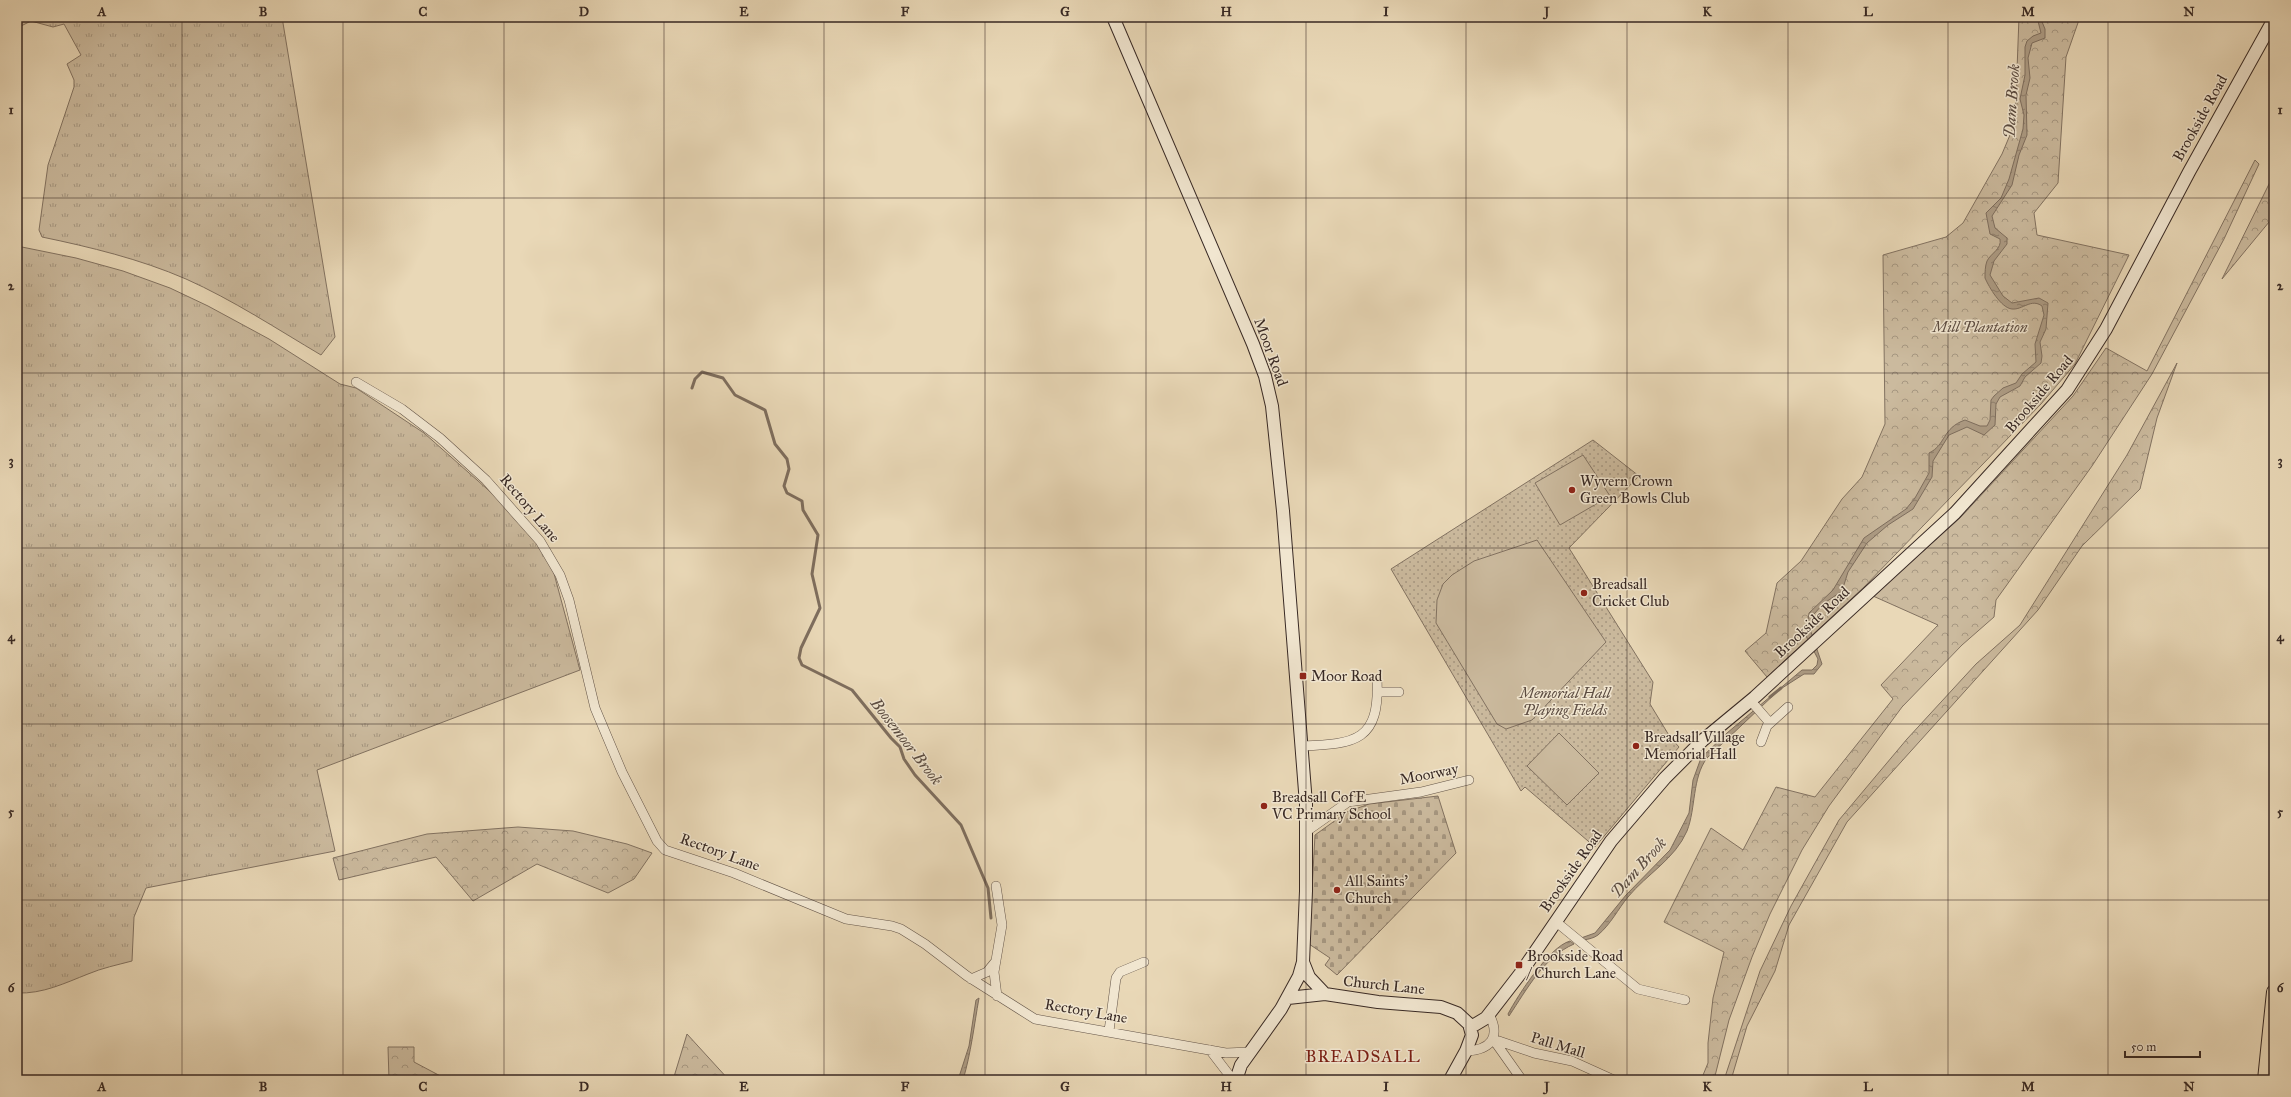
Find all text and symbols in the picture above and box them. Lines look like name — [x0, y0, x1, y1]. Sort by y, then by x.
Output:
text: A — [97, 4, 107, 20]
text: B — [259, 4, 268, 20]
text: C — [419, 4, 428, 20]
text: D — [579, 4, 589, 20]
text: E — [739, 4, 749, 20]
text: F — [901, 4, 910, 20]
text: G — [1060, 4, 1070, 20]
text: H — [1220, 4, 1232, 20]
text: I — [1383, 4, 1389, 20]
text: J — [1542, 4, 1550, 20]
text: K — [1702, 4, 1712, 20]
text: L — [1863, 4, 1873, 20]
text: M — [2021, 4, 2035, 20]
text: N — [2183, 4, 2195, 20]
water label: Dam Brook — [1999, 63, 2024, 139]
street label: Brookside Road — [2169, 71, 2231, 164]
text: 1 — [8, 102, 14, 118]
text: 1 — [2277, 102, 2283, 118]
text: 2 — [8, 278, 15, 294]
text: 2 — [2277, 278, 2284, 294]
street label: Moor Road — [1250, 315, 1292, 389]
park label: Mill Plantation — [1930, 318, 2028, 336]
street label: Brookside Road — [2001, 351, 2077, 437]
text: 3 — [8, 453, 14, 469]
text: 3 — [2277, 453, 2283, 469]
street label: Rectory Lane — [496, 470, 564, 546]
place label: Wyvern Crown Green Bowls Club — [1580, 472, 1690, 507]
marker: Wyvern Crown Green Bowls Club — [1567, 485, 1577, 495]
place label: Breadsall Cricket Club — [1592, 575, 1669, 610]
street label: Brookside Road — [1771, 582, 1854, 661]
marker: Breadsall Cricket Club — [1579, 588, 1589, 598]
text: 4 — [7, 629, 15, 645]
text: 4 — [2276, 629, 2284, 645]
place label: Moor Road — [1311, 667, 1383, 685]
marker: Moor Road — [1298, 671, 1308, 681]
park label: Memorial Hall Playing Fields — [1518, 684, 1612, 719]
water label: Boosemoor Brook — [866, 693, 946, 789]
place label: Breadsall Village Memorial Hall — [1644, 728, 1745, 763]
marker: Breadsall Village Memorial Hall — [1631, 741, 1641, 751]
street label: Moorway — [1398, 759, 1461, 788]
place label: Breadsall CofE VC Primary School — [1271, 788, 1392, 823]
marker: Breadsall CofE VC Primary School — [1259, 801, 1269, 811]
text: 5 — [8, 804, 15, 820]
text: 5 — [2277, 804, 2284, 820]
street label: Brookside Road — [1536, 826, 1606, 916]
street label: Rectory Lane — [678, 829, 762, 875]
water label: Dam Brook — [1606, 833, 1670, 901]
place label: All Saints' Church — [1344, 872, 1408, 907]
marker: All Saints' Church — [1332, 885, 1342, 895]
place label: Brookside Road / Church Lane — [1526, 947, 1624, 982]
marker: Brookside Road / Church Lane — [1514, 960, 1524, 970]
street label: Church Lane — [1342, 972, 1426, 998]
text: 6 — [8, 980, 16, 996]
text: 6 — [2277, 980, 2285, 996]
street label: Rectory Lane — [1043, 995, 1129, 1027]
street label: Pall Mall — [1529, 1028, 1588, 1062]
scale bar — [2125, 1033, 2200, 1059]
text: 50 m — [2131, 1040, 2156, 1054]
district label: BREADSALL — [1305, 1046, 1421, 1067]
text: A — [97, 1079, 107, 1095]
text: B — [259, 1079, 268, 1095]
text: C — [419, 1079, 428, 1095]
text: D — [579, 1079, 589, 1095]
text: E — [739, 1079, 749, 1095]
text: F — [901, 1079, 910, 1095]
text: G — [1060, 1079, 1070, 1095]
text: H — [1220, 1079, 1232, 1095]
text: I — [1383, 1079, 1389, 1095]
text: J — [1542, 1079, 1550, 1095]
text: K — [1702, 1079, 1712, 1095]
text: L — [1863, 1079, 1873, 1095]
text: M — [2021, 1079, 2035, 1095]
text: N — [2183, 1079, 2195, 1095]

